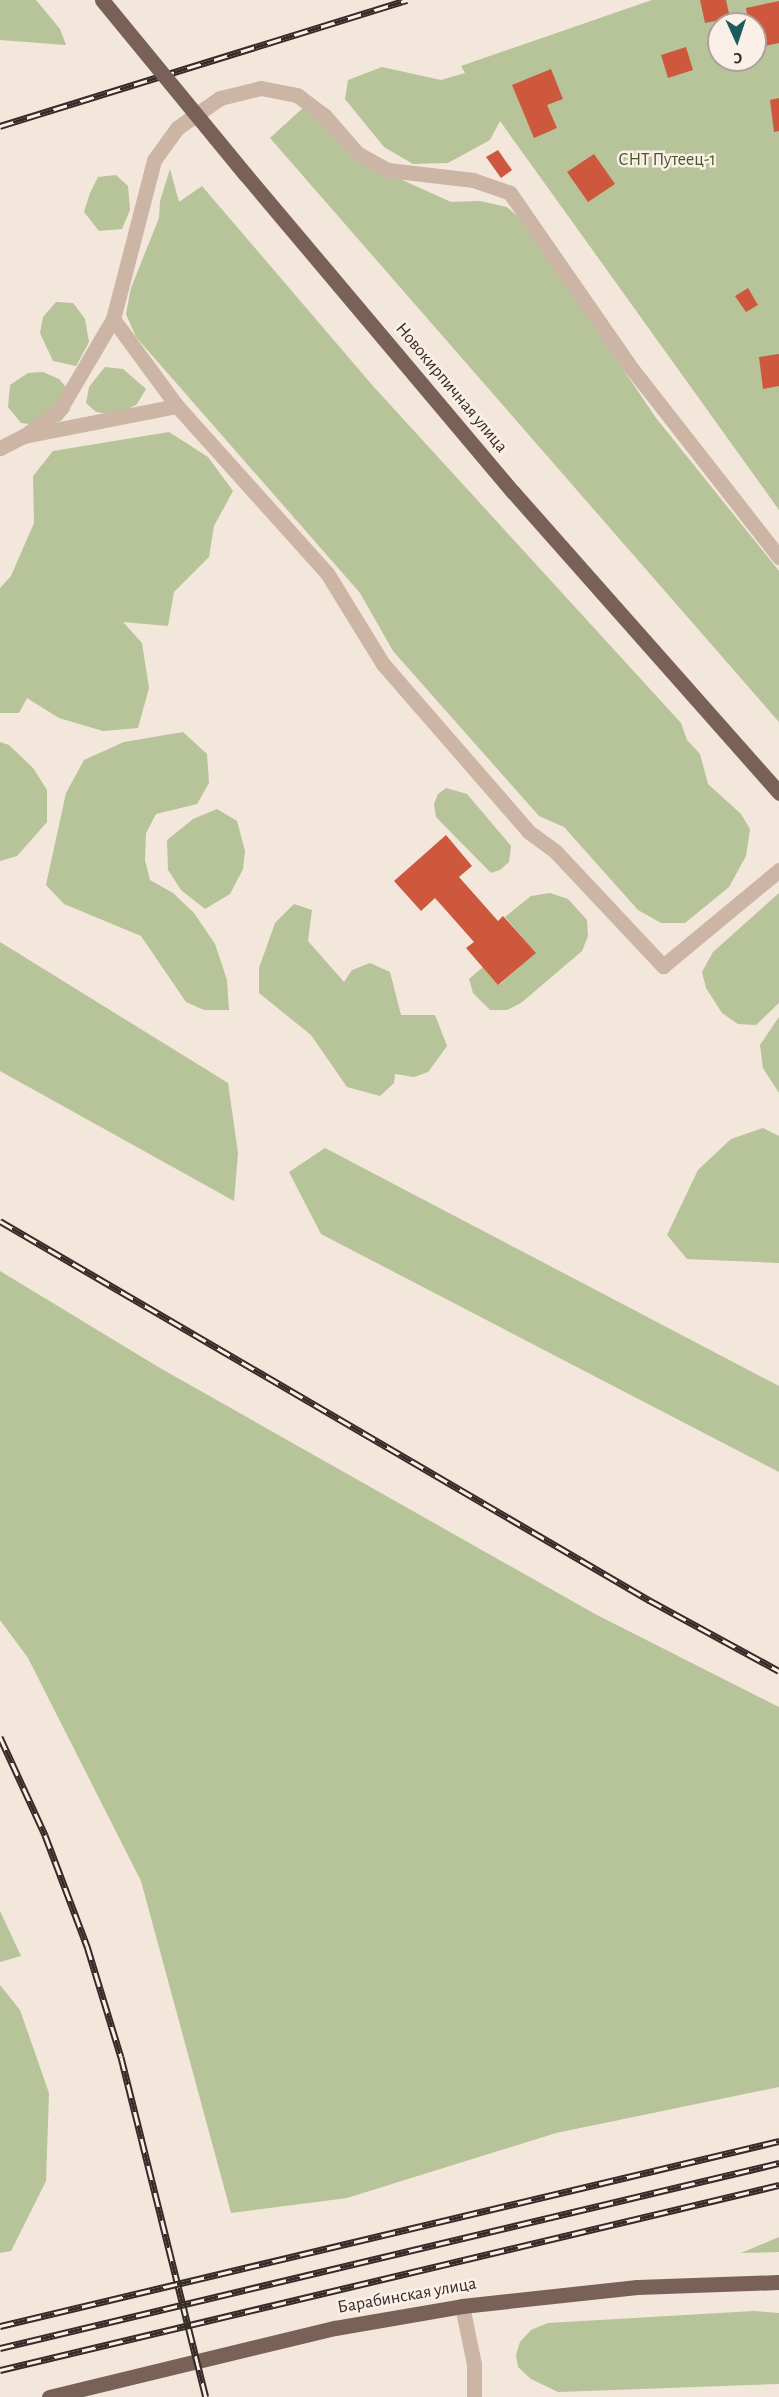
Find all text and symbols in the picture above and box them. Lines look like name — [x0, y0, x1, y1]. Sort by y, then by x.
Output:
north arrow — [707, 12, 767, 72]
text: С — [733, 50, 743, 66]
park label: СНТ Путеец-1 — [618, 149, 716, 171]
street label: Новокирпичная улица — [390, 318, 512, 458]
street label: Барабинская улица — [336, 2273, 478, 2319]

